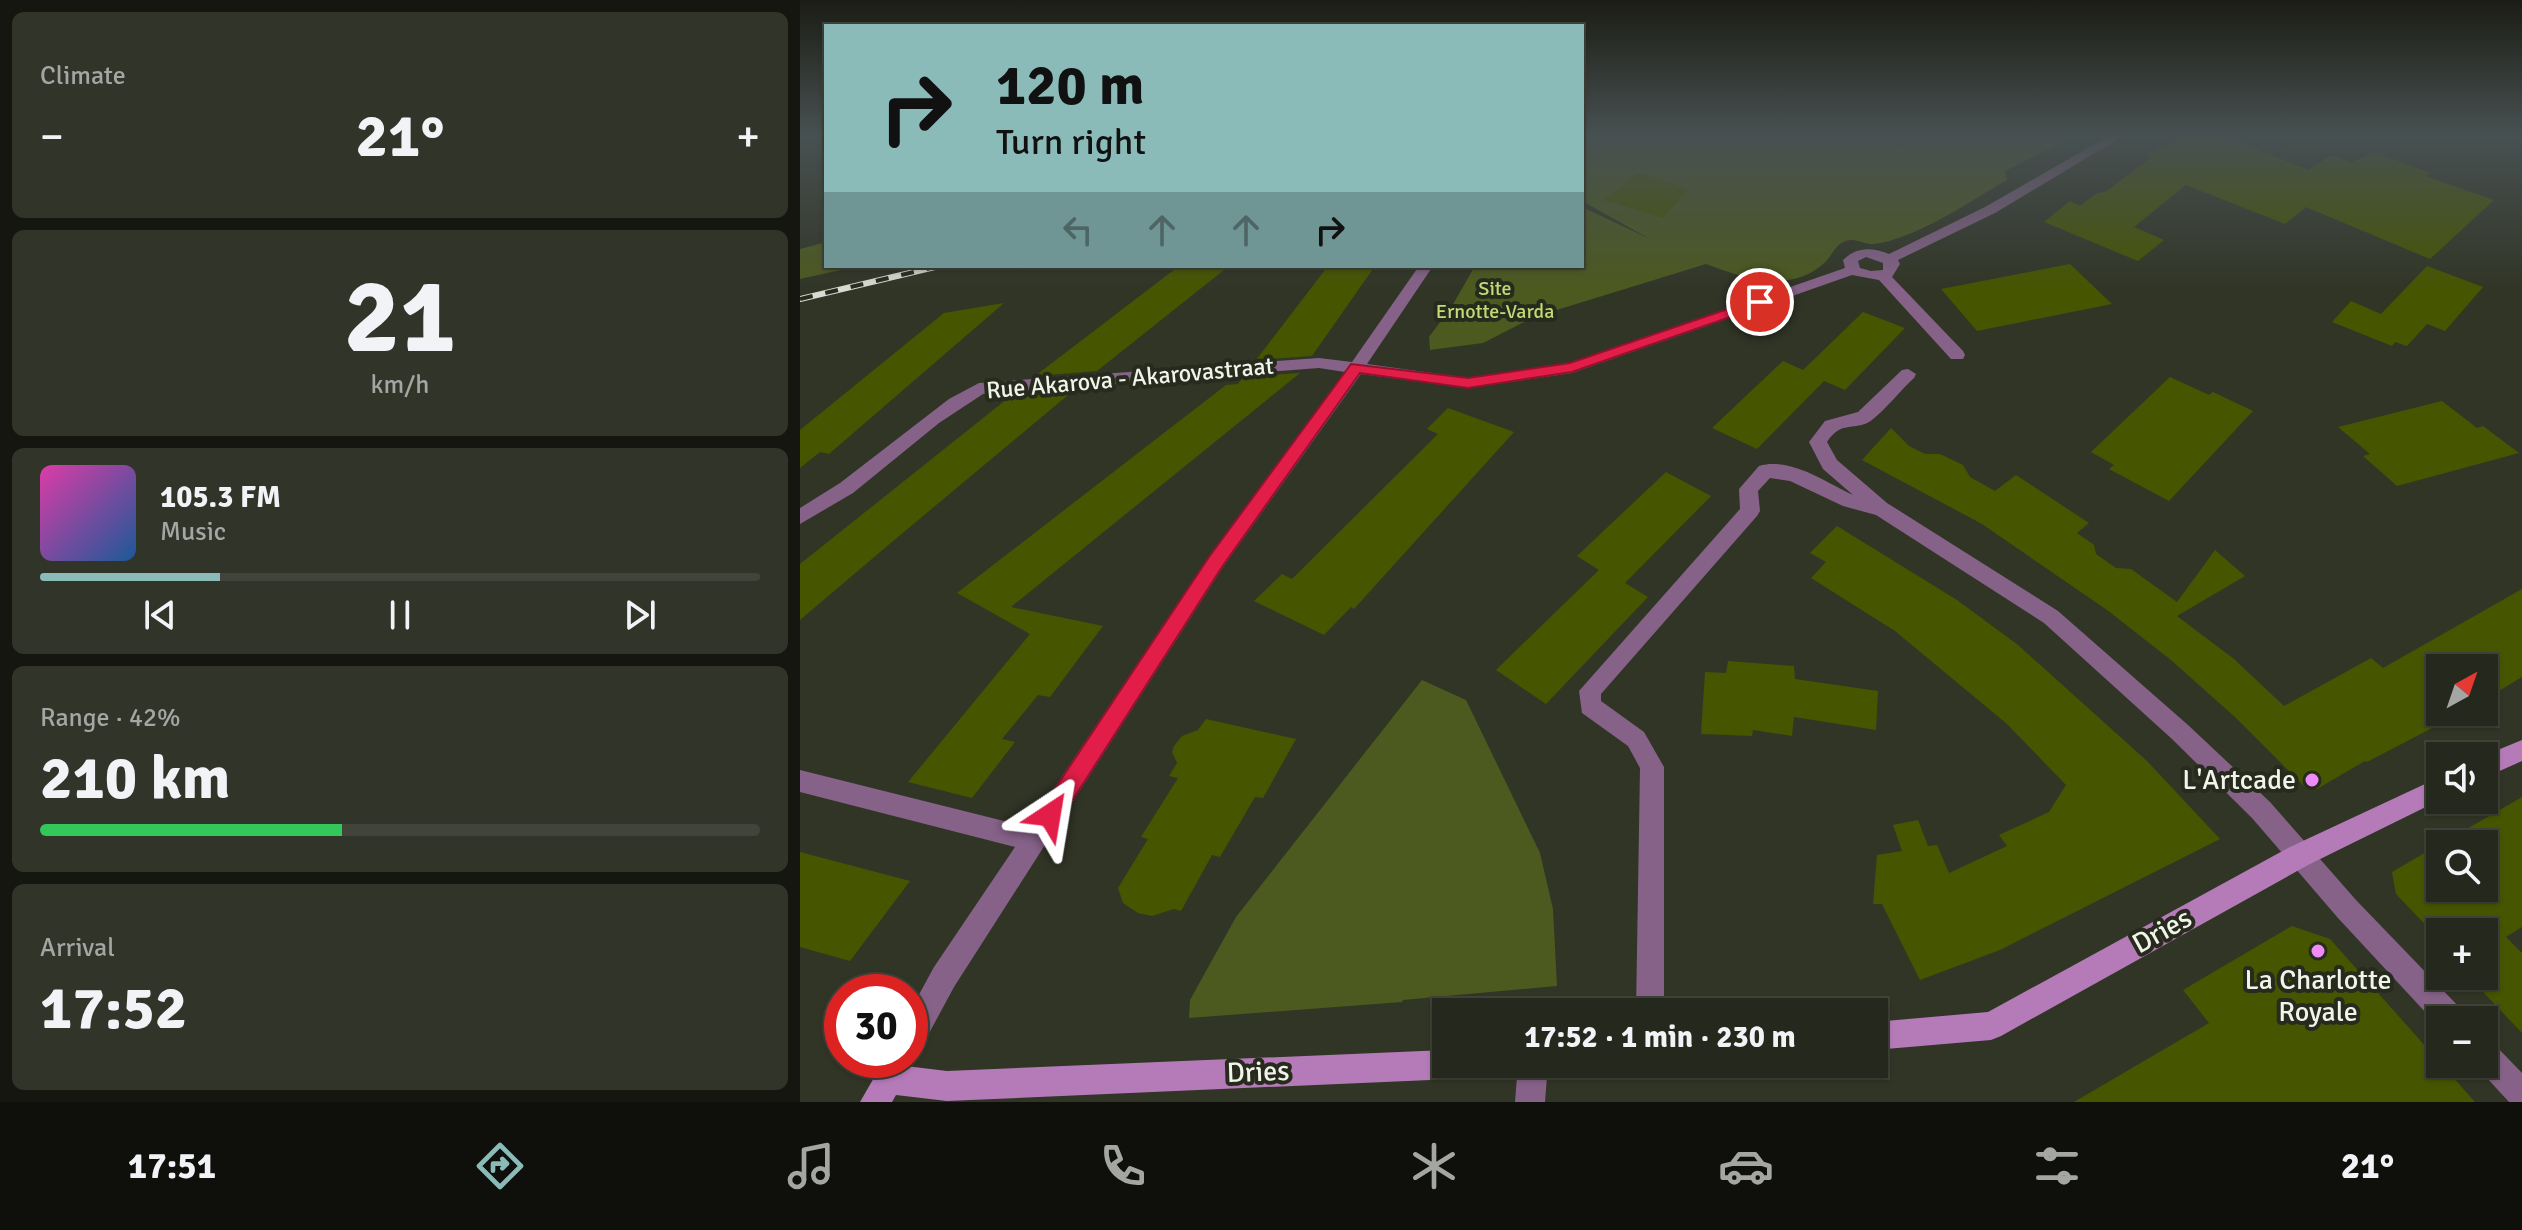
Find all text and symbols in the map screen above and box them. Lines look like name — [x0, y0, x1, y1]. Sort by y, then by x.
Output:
text: 120 m — [996, 51, 1144, 120]
icon: right — [864, 56, 968, 160]
text: Climate — [40, 60, 126, 92]
text: 21° — [356, 100, 444, 174]
text: − — [40, 110, 64, 164]
text: + — [736, 110, 760, 164]
text: Turn right — [996, 120, 1146, 165]
icon: left — [1056, 208, 1100, 252]
icon: ahead — [1140, 208, 1184, 252]
icon: ahead — [1224, 208, 1268, 252]
icon: right — [1308, 208, 1352, 252]
text: 21 — [344, 253, 456, 381]
pin — [1726, 268, 1794, 336]
park label: Site Ernotte-Varda — [1436, 276, 1554, 324]
icon: arrive — [1738, 280, 1782, 324]
street label: Rue Akarova - Akarovastraat — [985, 350, 1275, 406]
text: km/h — [371, 369, 429, 401]
text: 105.3 FM — [160, 479, 281, 516]
text: Music — [160, 516, 226, 548]
icon: previous — [138, 593, 182, 637]
icon: pause — [378, 593, 422, 637]
icon: next — [618, 593, 662, 637]
north arrow — [2426, 654, 2498, 726]
map controls — [2426, 654, 2498, 1078]
text: Range · 42% — [40, 702, 181, 734]
text: 210 km — [40, 742, 230, 816]
button: sound — [2426, 742, 2498, 814]
place label: L'Artcade — [2182, 763, 2296, 797]
marker: L'Artcade — [2303, 771, 2321, 789]
position arrow — [1008, 773, 1092, 857]
button: search — [2426, 830, 2498, 902]
street label: Dries — [2126, 901, 2198, 961]
button: + — [2426, 918, 2498, 990]
text: Arrival — [40, 932, 115, 964]
marker: La Charlotte Royale — [2309, 942, 2327, 960]
place label: La Charlotte Royale — [2245, 963, 2391, 1029]
text: 17:52 — [40, 972, 187, 1046]
speed limit sign: 30 — [824, 974, 928, 1078]
button: − — [2426, 1006, 2498, 1078]
text: 17:52 · 1 min · 230 m — [1524, 1019, 1796, 1056]
street label: Dries — [1226, 1054, 1290, 1090]
icon: directions — [472, 1138, 528, 1194]
icon: music — [783, 1138, 839, 1194]
icon: phone — [1095, 1138, 1151, 1194]
icon: climate — [1406, 1138, 1462, 1194]
icon: car — [1718, 1138, 1774, 1194]
icon: filters — [2029, 1138, 2085, 1194]
text: 17:51 — [128, 1144, 216, 1189]
text: 21° — [2341, 1144, 2394, 1189]

